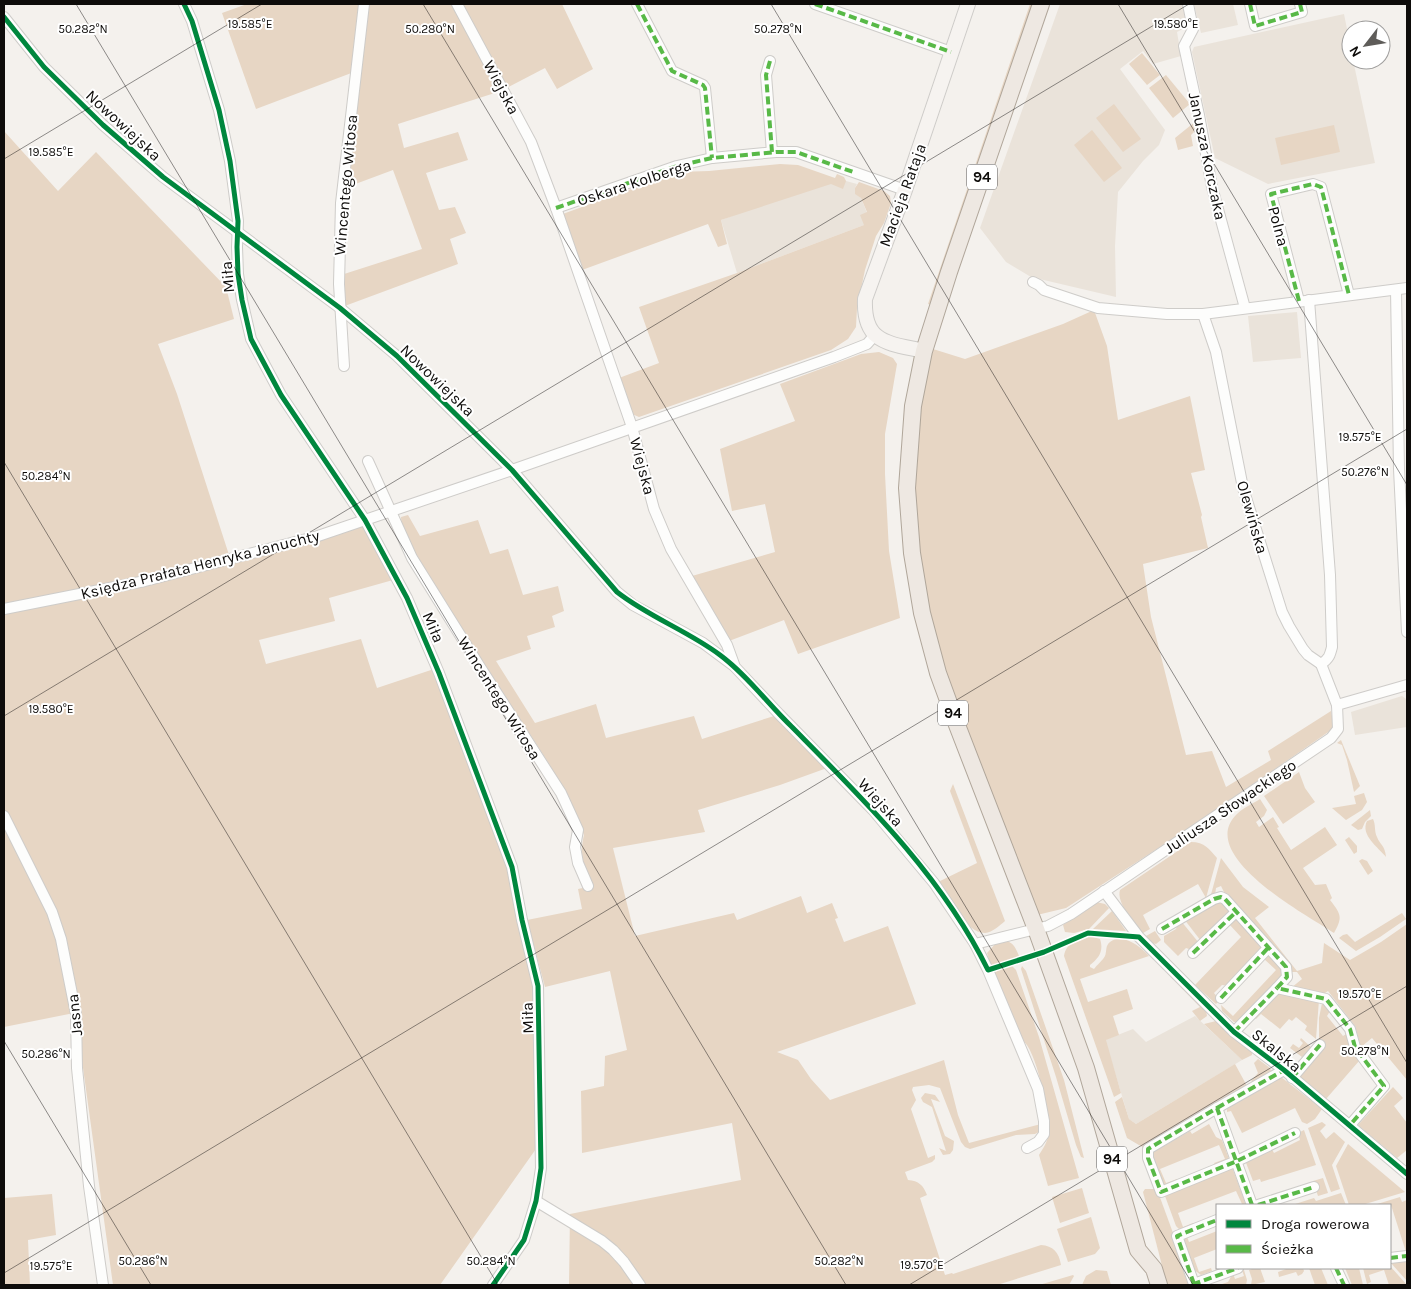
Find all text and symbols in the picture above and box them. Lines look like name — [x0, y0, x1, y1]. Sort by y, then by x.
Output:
text: 19.585°E — [228, 17, 272, 31]
text: 19.580°E — [1153, 17, 1199, 31]
north arrow — [1341, 20, 1391, 70]
text: 50.282°N — [58, 22, 108, 36]
text: 50.280°N — [405, 22, 455, 36]
text: 50.278°N — [754, 22, 802, 36]
text: N — [1345, 43, 1365, 60]
street label: Wiejska — [479, 57, 524, 118]
street label: Nowowiejska — [82, 86, 165, 165]
street label: Janusza Korczaka — [1185, 91, 1230, 222]
street label: Wincentego Witosa — [330, 114, 361, 256]
street label: Macieja Rataja — [875, 141, 930, 249]
text: 19.585°E — [29, 145, 73, 159]
street label: Oskara Kolberga — [575, 155, 694, 210]
road number: 94 — [967, 164, 997, 190]
street label: Polna — [1264, 204, 1293, 248]
street label: Miła — [217, 260, 238, 294]
street label: Nowowiejska — [397, 340, 479, 420]
text: 19.575°E — [1338, 430, 1382, 444]
street label: Wiejska — [626, 435, 659, 497]
text: 50.276°N — [1341, 465, 1389, 479]
text: 50.284°N — [21, 469, 71, 483]
street label: Olewińska — [1233, 478, 1272, 556]
street label: Księdza Prałata Henryka Januchty — [79, 525, 322, 603]
street label: Miła — [419, 609, 448, 645]
street label: Wincentego Witosa — [454, 633, 545, 763]
road number: 94 — [938, 700, 968, 726]
text: 19.580°E — [28, 702, 74, 716]
street label: Juliusza Słowackiego — [1161, 755, 1300, 858]
street label: Wiejska — [854, 774, 907, 830]
text: 19.570°E — [1338, 987, 1382, 1001]
street label: Jasna — [63, 993, 86, 1037]
street label: Miła — [517, 1002, 538, 1034]
street label: Skalska — [1248, 1025, 1305, 1076]
text: 50.278°N — [1341, 1044, 1389, 1058]
text: 50.286°N — [21, 1047, 71, 1061]
road number: 94 — [1097, 1146, 1127, 1172]
legend — [1216, 1204, 1391, 1269]
text: Droga rowerowa — [1261, 1215, 1370, 1233]
text: Ścieżka — [1261, 1240, 1314, 1258]
text: 50.286°N — [118, 1254, 168, 1268]
text: 50.284°N — [466, 1254, 516, 1268]
text: 50.282°N — [814, 1254, 864, 1268]
text: 19.570°E — [900, 1258, 944, 1272]
text: 19.575°E — [29, 1259, 73, 1273]

